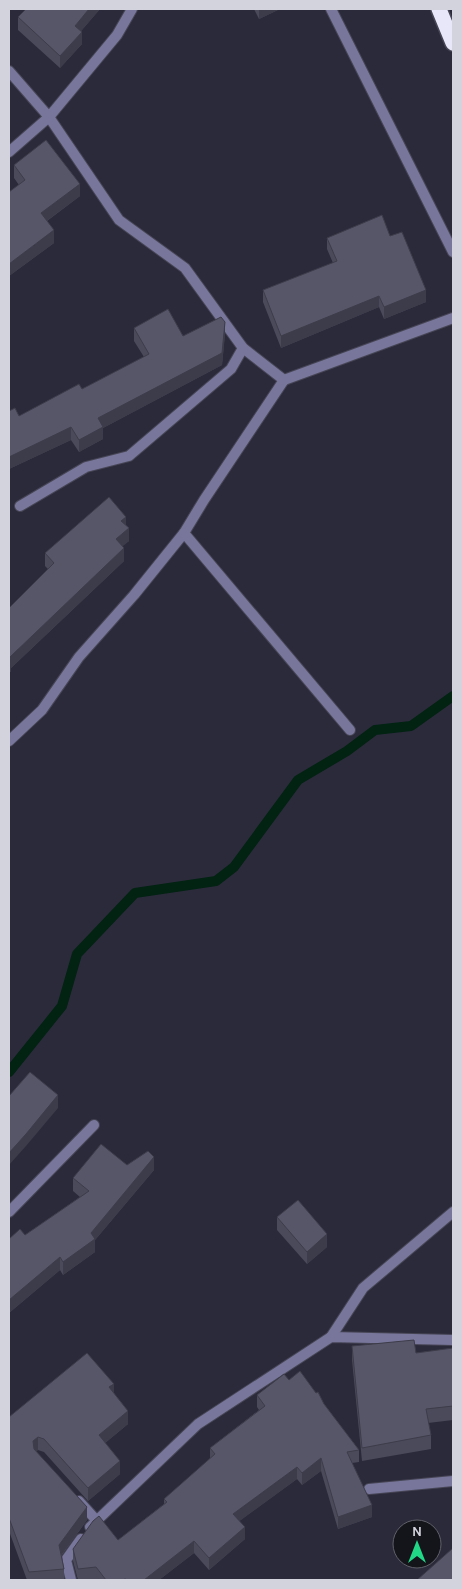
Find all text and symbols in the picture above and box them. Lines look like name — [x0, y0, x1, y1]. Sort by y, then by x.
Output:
north arrow — [392, 1519, 442, 1569]
text: N — [412, 1523, 422, 1540]

